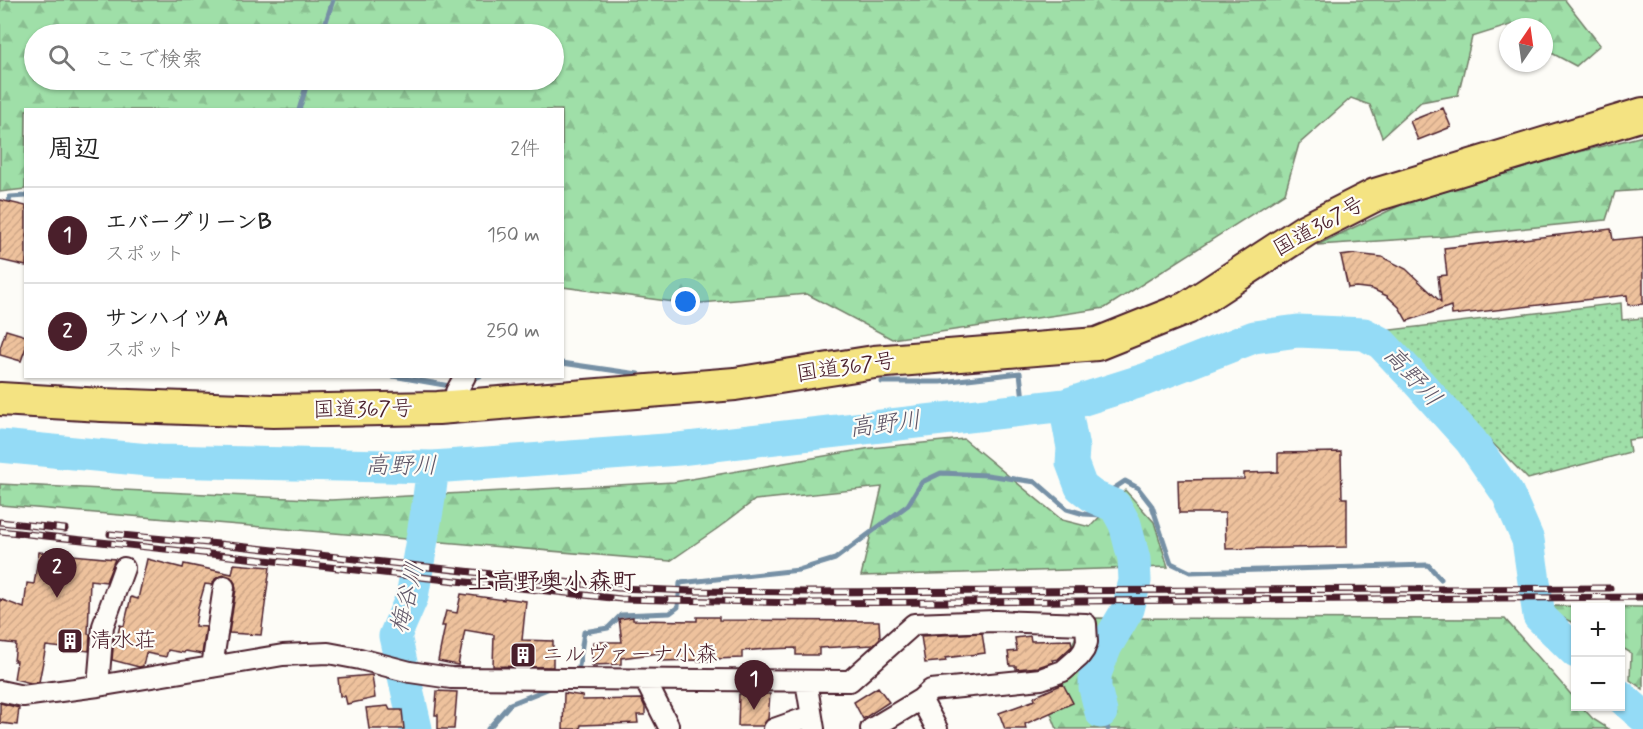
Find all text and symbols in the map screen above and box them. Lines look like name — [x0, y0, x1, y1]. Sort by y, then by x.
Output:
north arrow — [1499, 18, 1553, 72]
search box — [24, 24, 564, 90]
icon: search — [45, 41, 78, 74]
text: ここで検索 — [93, 46, 203, 74]
text: 周辺 — [48, 133, 100, 167]
text: 2件 — [510, 136, 540, 163]
street label: 国道367号 — [1268, 190, 1370, 264]
text: エバーグリーンB — [105, 209, 272, 237]
text: 1 — [63, 222, 72, 249]
text: 150 m — [487, 222, 540, 249]
text: スポット — [105, 241, 185, 268]
your location — [671, 287, 700, 316]
text: サンハイツA — [105, 305, 229, 333]
text: 2 — [63, 318, 72, 345]
text: 250 m — [486, 318, 540, 345]
text: スポット — [105, 337, 185, 364]
water label: 高野川 — [1376, 340, 1448, 414]
street label: 国道367号 — [794, 347, 898, 389]
street label: 国道367号 — [313, 395, 413, 425]
water label: 高野川 — [847, 405, 923, 445]
water label: 高野川 — [365, 451, 437, 482]
pin: 2 — [38, 548, 76, 598]
water label: 梅谷川 — [384, 559, 432, 637]
district label: 上高野奥小森町 — [468, 567, 636, 598]
map controls — [1571, 603, 1625, 711]
button: + — [1571, 603, 1625, 657]
building icon: 清水荘 — [55, 626, 85, 656]
place label: 清水荘 — [90, 627, 156, 655]
building icon: ニルヴァーナ小森 — [508, 640, 538, 670]
place label: ニルヴァーナ小森 — [542, 641, 718, 669]
button: − — [1571, 657, 1625, 711]
pin: 1 — [734, 660, 774, 710]

